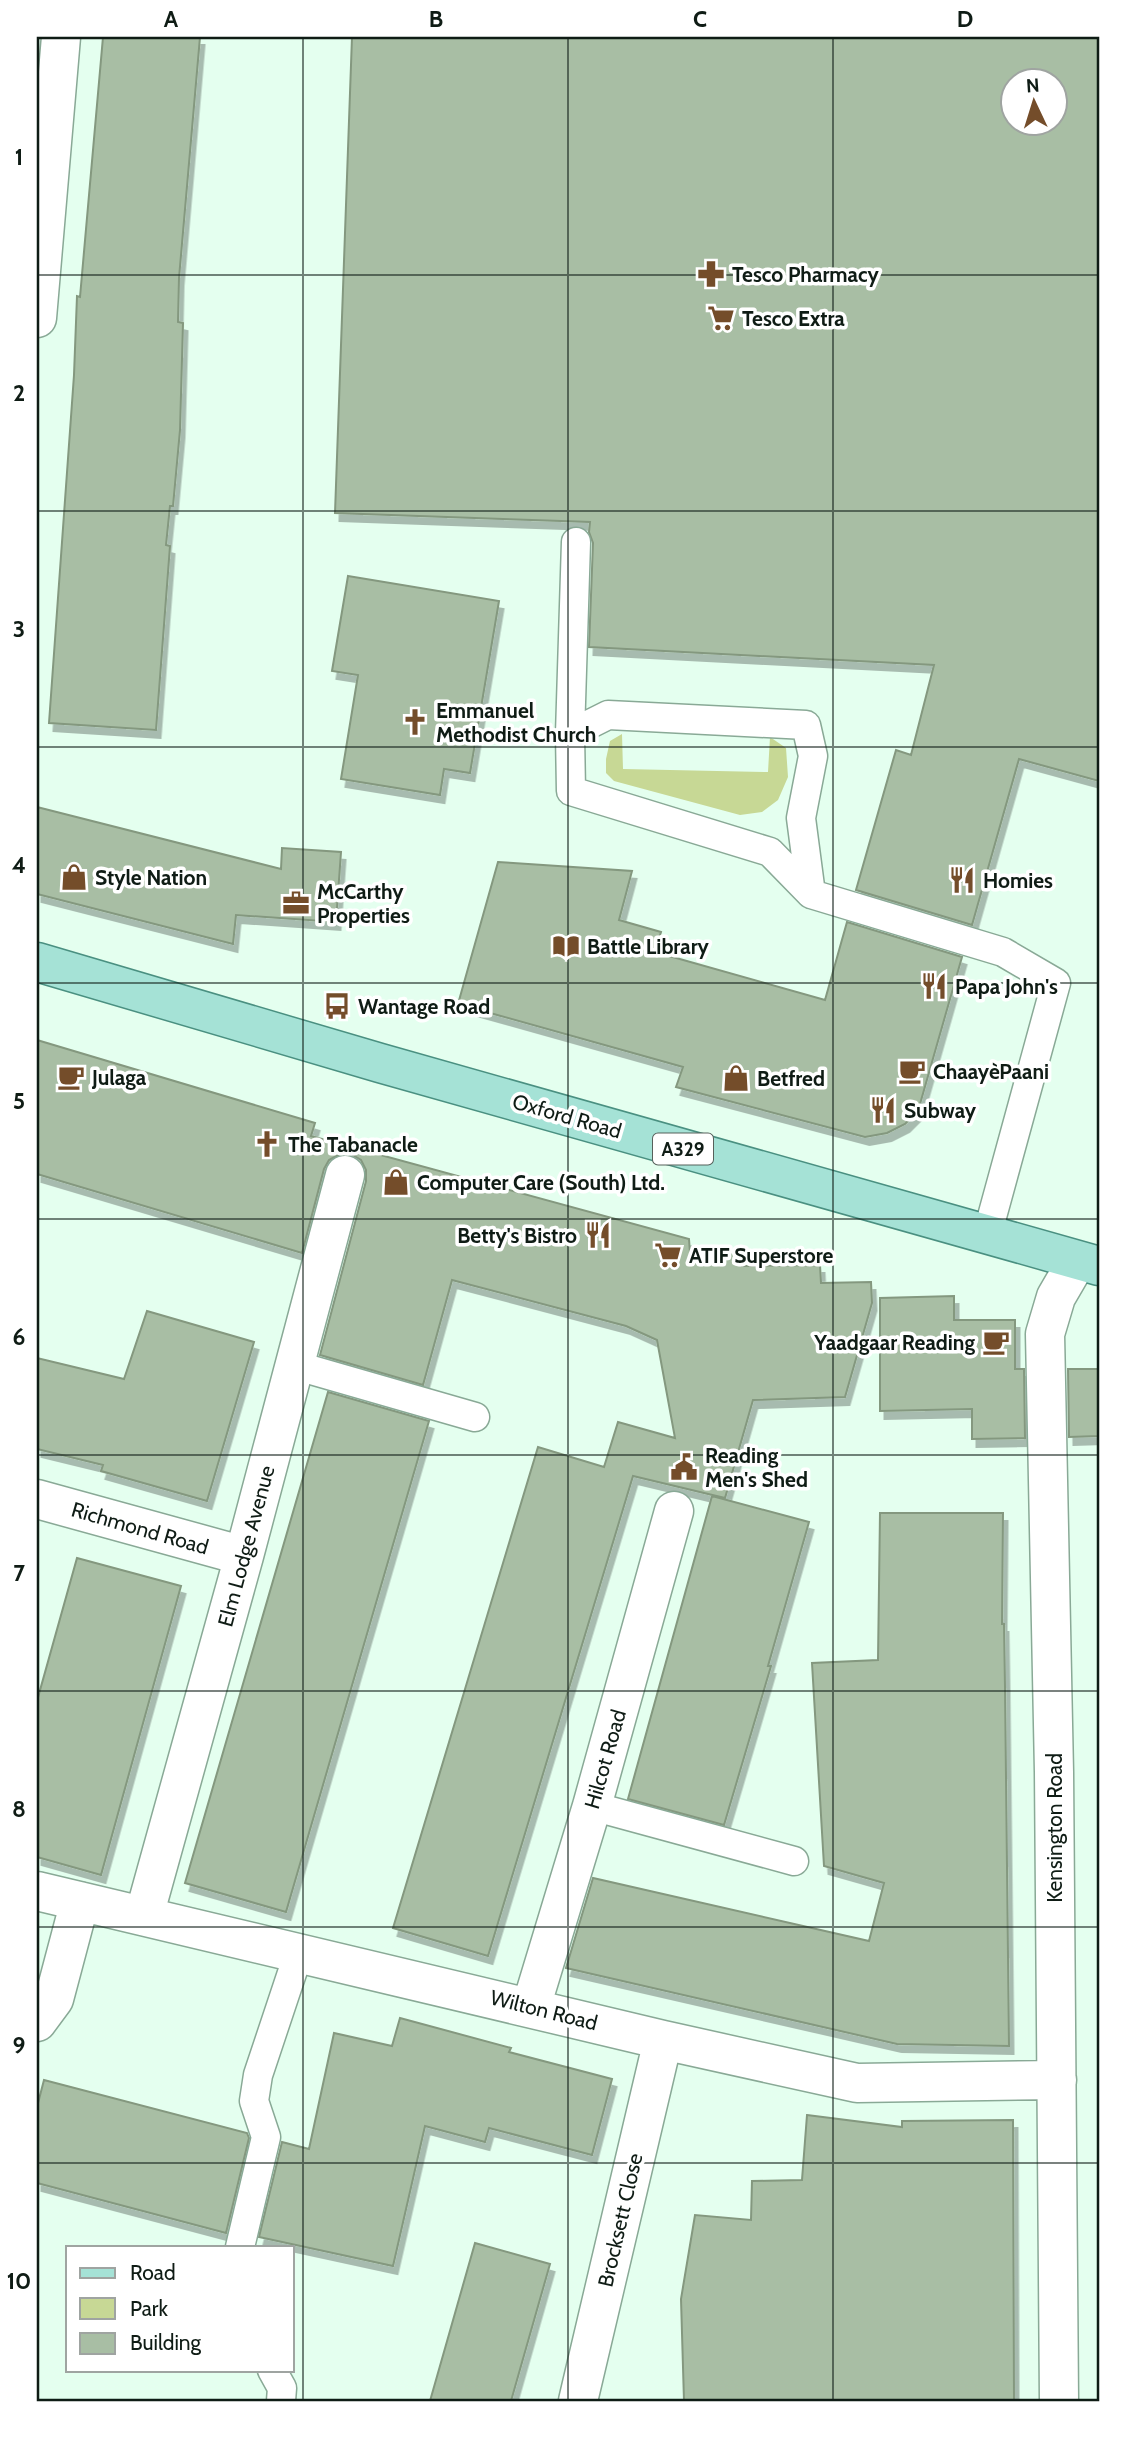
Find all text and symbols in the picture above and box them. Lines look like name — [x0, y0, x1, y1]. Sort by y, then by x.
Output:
text: A — [164, 5, 179, 33]
text: B — [429, 5, 443, 33]
text: C — [693, 5, 707, 33]
text: D — [957, 5, 973, 33]
north arrow — [1000, 66, 1070, 136]
text: N — [1025, 74, 1040, 97]
text: 1 — [15, 143, 23, 171]
pharmacy icon: Tesco Pharmacy — [696, 259, 726, 289]
place label: Tesco Pharmacy — [732, 262, 880, 287]
supermarket icon: Tesco Extra — [706, 303, 736, 333]
place label: Tesco Extra — [742, 306, 845, 331]
text: 2 — [13, 379, 25, 407]
text: 3 — [13, 615, 25, 643]
place label: Emmanuel Methodist Church — [436, 698, 596, 747]
church icon: Emmanuel Methodist Church — [400, 707, 430, 737]
text: 4 — [12, 851, 26, 879]
shop icon: Style Nation — [59, 862, 89, 892]
place label: Style Nation — [95, 865, 207, 890]
restaurant icon: Homies — [947, 865, 977, 895]
place label: Homies — [983, 868, 1053, 893]
place label: McCarthy Properties — [317, 879, 410, 928]
office icon: McCarthy Properties — [281, 888, 311, 918]
library icon: Battle Library — [551, 931, 581, 961]
place label: Battle Library — [587, 934, 710, 959]
restaurant icon: Papa John's — [919, 971, 949, 1001]
place label: Papa John's — [955, 974, 1058, 999]
bus stop icon: Wantage Road — [322, 991, 352, 1021]
place label: Wantage Road — [358, 994, 490, 1019]
cafe icon: ChaayèPaani — [897, 1056, 927, 1086]
place label: ChaayèPaani — [933, 1059, 1049, 1084]
cafe icon: Julaga — [56, 1062, 86, 1092]
shop icon: Betfred — [721, 1063, 751, 1093]
place label: Julaga — [91, 1065, 147, 1090]
place label: Betfred — [757, 1066, 825, 1091]
text: 5 — [13, 1087, 25, 1115]
street label: Oxford Road — [509, 1088, 625, 1144]
restaurant icon: Subway — [868, 1095, 898, 1125]
place label: Subway — [904, 1098, 977, 1123]
church icon: The Tabanacle — [252, 1129, 282, 1159]
place label: The Tabanacle — [288, 1132, 418, 1157]
road number: A329 — [653, 1134, 713, 1164]
shop icon: Computer Care (South) Ltd. — [381, 1167, 411, 1197]
place label: Computer Care (South) Ltd. — [417, 1170, 665, 1195]
restaurant icon: Betty's Bistro — [583, 1220, 613, 1250]
place label: Betty's Bistro — [457, 1223, 577, 1248]
supermarket icon: ATIF Superstore — [653, 1240, 683, 1270]
place label: ATIF Superstore — [689, 1243, 834, 1268]
text: 6 — [13, 1323, 25, 1351]
cafe icon: Yaadgaar Reading — [981, 1327, 1011, 1357]
place label: Yaadgaar Reading — [813, 1330, 975, 1355]
place label: Reading Men's Shed — [705, 1443, 808, 1492]
public building icon: Reading Men's Shed — [669, 1452, 699, 1482]
street label: Elm Lodge Avenue — [212, 1462, 280, 1629]
street label: Richmond Road — [69, 1496, 211, 1560]
text: 7 — [13, 1559, 25, 1587]
street label: Hilcot Road — [579, 1706, 631, 1812]
street label: Kensington Road — [1042, 1753, 1067, 1903]
text: 8 — [12, 1795, 26, 1823]
street label: Wilton Road — [488, 1985, 600, 2035]
text: 9 — [13, 2031, 25, 2059]
street label: Brocksett Close — [592, 2151, 648, 2289]
legend — [66, 2246, 294, 2372]
text: Road — [130, 2260, 176, 2285]
text: 10 — [7, 2267, 31, 2295]
text: Park — [130, 2296, 168, 2321]
text: Building — [130, 2330, 202, 2355]

